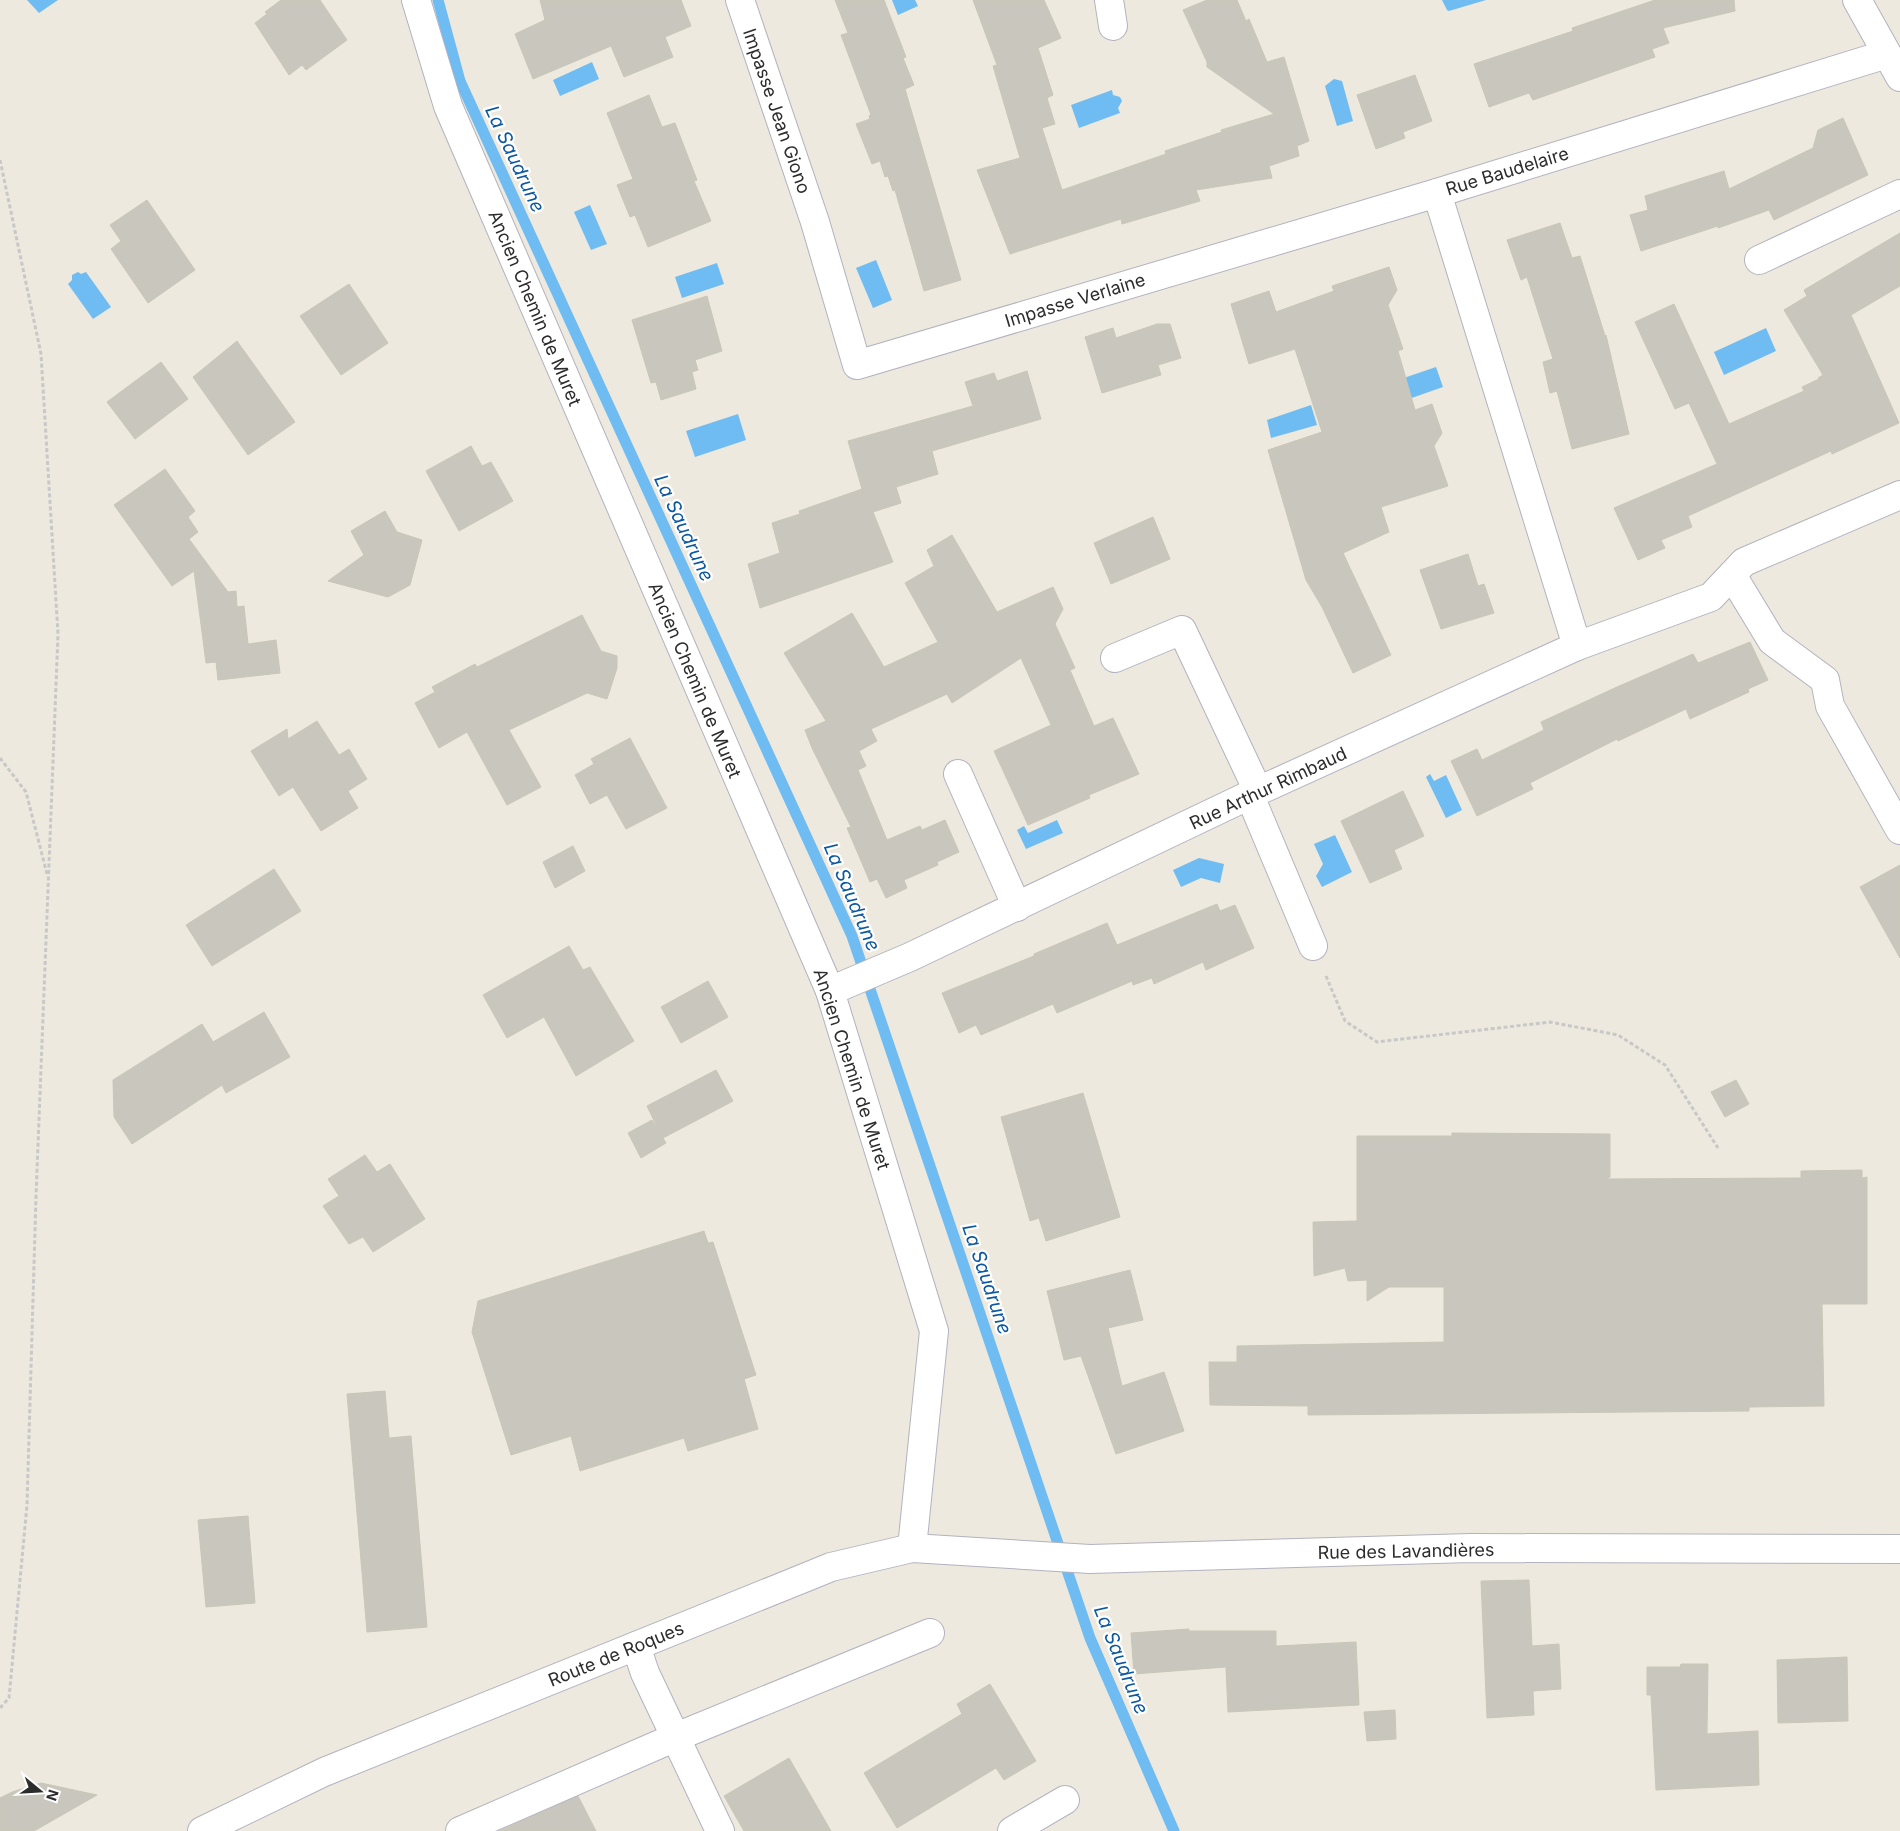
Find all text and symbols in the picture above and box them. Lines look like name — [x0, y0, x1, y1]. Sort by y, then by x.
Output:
street label: Impasse Jean Giono — [739, 26, 815, 196]
water label: La Saudrune — [480, 102, 550, 216]
street label: Rue Baudelaire — [1443, 142, 1571, 200]
street label: Ancien Chemin de Muret — [484, 207, 586, 409]
street label: Impasse Verlaine — [1002, 269, 1148, 331]
water label: La Saudrune — [649, 471, 719, 585]
street label: Ancien Chemin de Muret — [644, 579, 746, 781]
street label: Rue Arthur Rimbaud — [1186, 742, 1350, 834]
water label: La Saudrune — [819, 840, 885, 954]
street label: Ancien Chemin de Muret — [810, 966, 895, 1172]
water label: La Saudrune — [957, 1221, 1017, 1337]
street label: Rue des Lavandières — [1317, 1539, 1495, 1563]
water label: La Saudrune — [1089, 1602, 1153, 1718]
street label: Route de Roques — [545, 1617, 687, 1691]
north arrow — [15, 1766, 65, 1816]
text: N — [43, 1787, 63, 1803]

